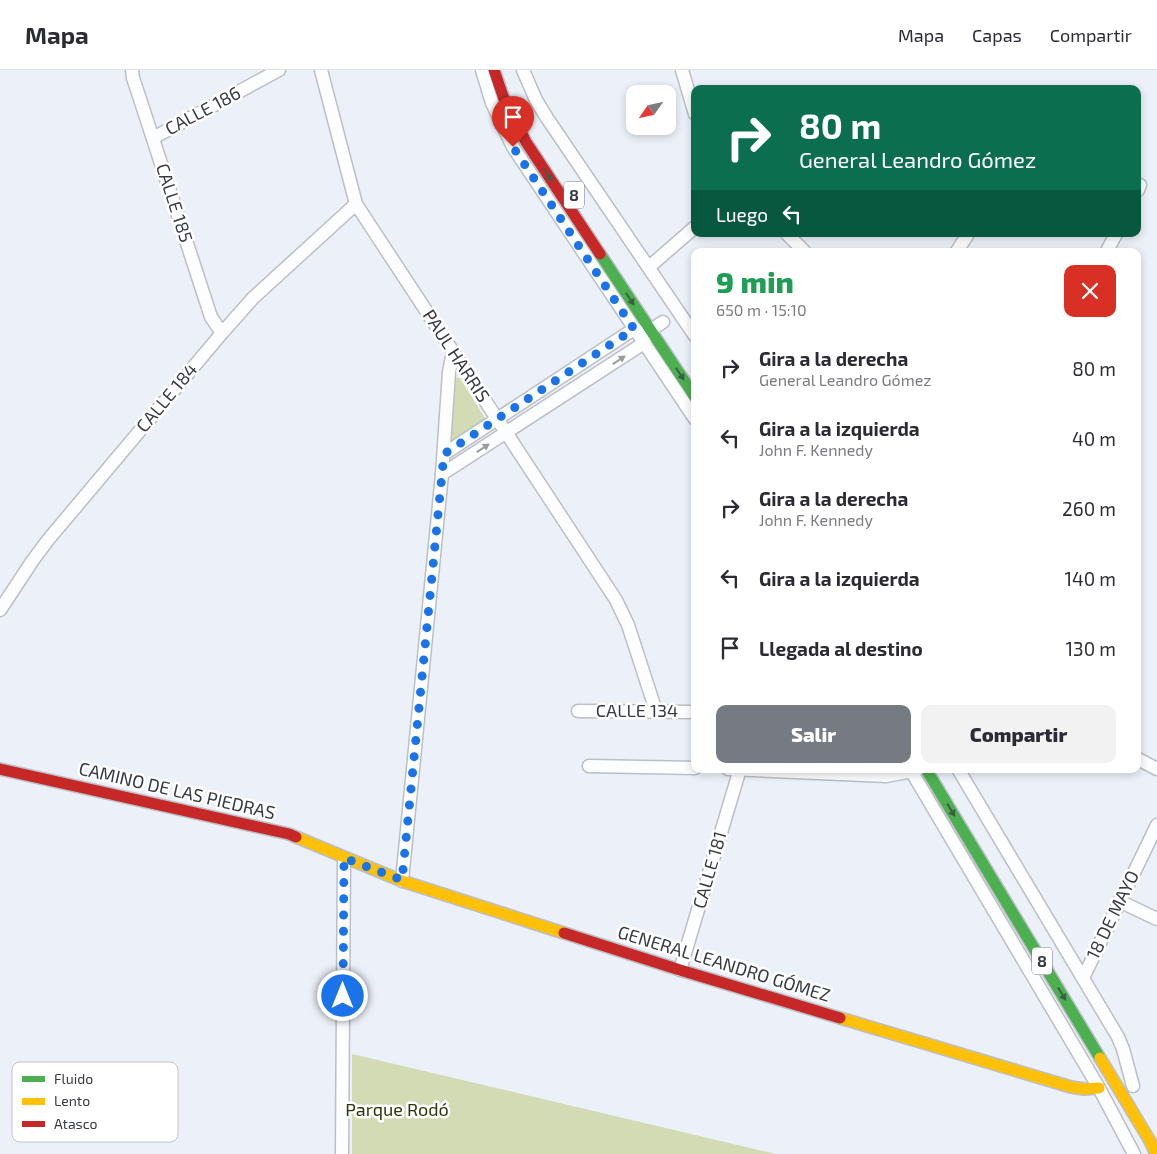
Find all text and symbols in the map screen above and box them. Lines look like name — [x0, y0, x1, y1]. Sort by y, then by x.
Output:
text: Mapa — [25, 20, 89, 49]
text: Mapa — [898, 24, 944, 46]
text: Capas — [972, 24, 1022, 46]
text: Compartir — [1050, 24, 1132, 46]
street label: CALLE 186 — [161, 81, 244, 139]
north arrow — [626, 85, 676, 135]
map controls — [626, 85, 676, 135]
pin — [492, 96, 534, 147]
icon: arrive — [499, 103, 527, 131]
text: 80 m — [799, 104, 881, 146]
icon: right — [716, 105, 781, 170]
text: General Leandro Gómez — [799, 146, 1036, 172]
street label: CALLE 185 — [152, 160, 198, 245]
one-way arrow — [543, 168, 553, 182]
road number: 8 — [564, 182, 584, 208]
icon: left — [778, 200, 806, 228]
text: Luego — [716, 203, 768, 226]
text: 9 min — [716, 263, 794, 299]
button: close — [1064, 265, 1116, 317]
one-way arrow — [625, 292, 635, 305]
text: 650 m · 15:10 — [716, 300, 807, 319]
street label: PAUL HARRIS — [419, 305, 495, 406]
text: Gira a la derecha — [759, 347, 908, 370]
icon: right — [716, 354, 744, 382]
one-way arrow — [612, 355, 626, 364]
text: 80 m — [1072, 357, 1116, 380]
street label: CALLE 184 — [131, 358, 201, 436]
one-way arrow — [675, 368, 685, 381]
text: General Leandro Gómez — [759, 370, 931, 389]
text: Gira a la izquierda — [759, 417, 920, 440]
icon: left — [716, 424, 744, 452]
text: 40 m — [1072, 427, 1116, 450]
text: John F. Kennedy — [759, 440, 873, 459]
one-way arrow — [476, 443, 489, 453]
text: Gira a la derecha — [759, 487, 908, 510]
icon: right — [716, 494, 744, 522]
text: 260 m — [1062, 497, 1116, 520]
text: John F. Kennedy — [759, 510, 873, 529]
icon: left — [716, 564, 744, 592]
text: Gira a la izquierda — [759, 567, 920, 590]
text: 140 m — [1064, 567, 1116, 590]
icon: arrive — [716, 634, 744, 662]
text: Llegada al destino — [759, 637, 923, 660]
text: 130 m — [1066, 637, 1116, 660]
street label: CALLE 134 — [596, 699, 678, 721]
button: Salir — [716, 705, 911, 763]
button: Compartir — [921, 705, 1116, 763]
street label: CAMINO DE LAS PIEDRAS — [77, 757, 278, 823]
one-way arrow — [946, 804, 956, 817]
street label: CALLE 181 — [688, 829, 731, 911]
street label: 18 DE MAYO — [1081, 867, 1143, 963]
street label: GENERAL LEANDRO GÓMEZ — [615, 920, 833, 1006]
road number: 8 — [1032, 948, 1052, 974]
position arrow — [316, 969, 368, 1021]
one-way arrow — [1058, 988, 1067, 1001]
legend — [12, 1062, 178, 1142]
text: Fluido — [54, 1070, 93, 1087]
text: Lento — [54, 1092, 90, 1109]
park label: Parque Rodó — [345, 1098, 449, 1120]
text: Atasco — [54, 1115, 97, 1132]

